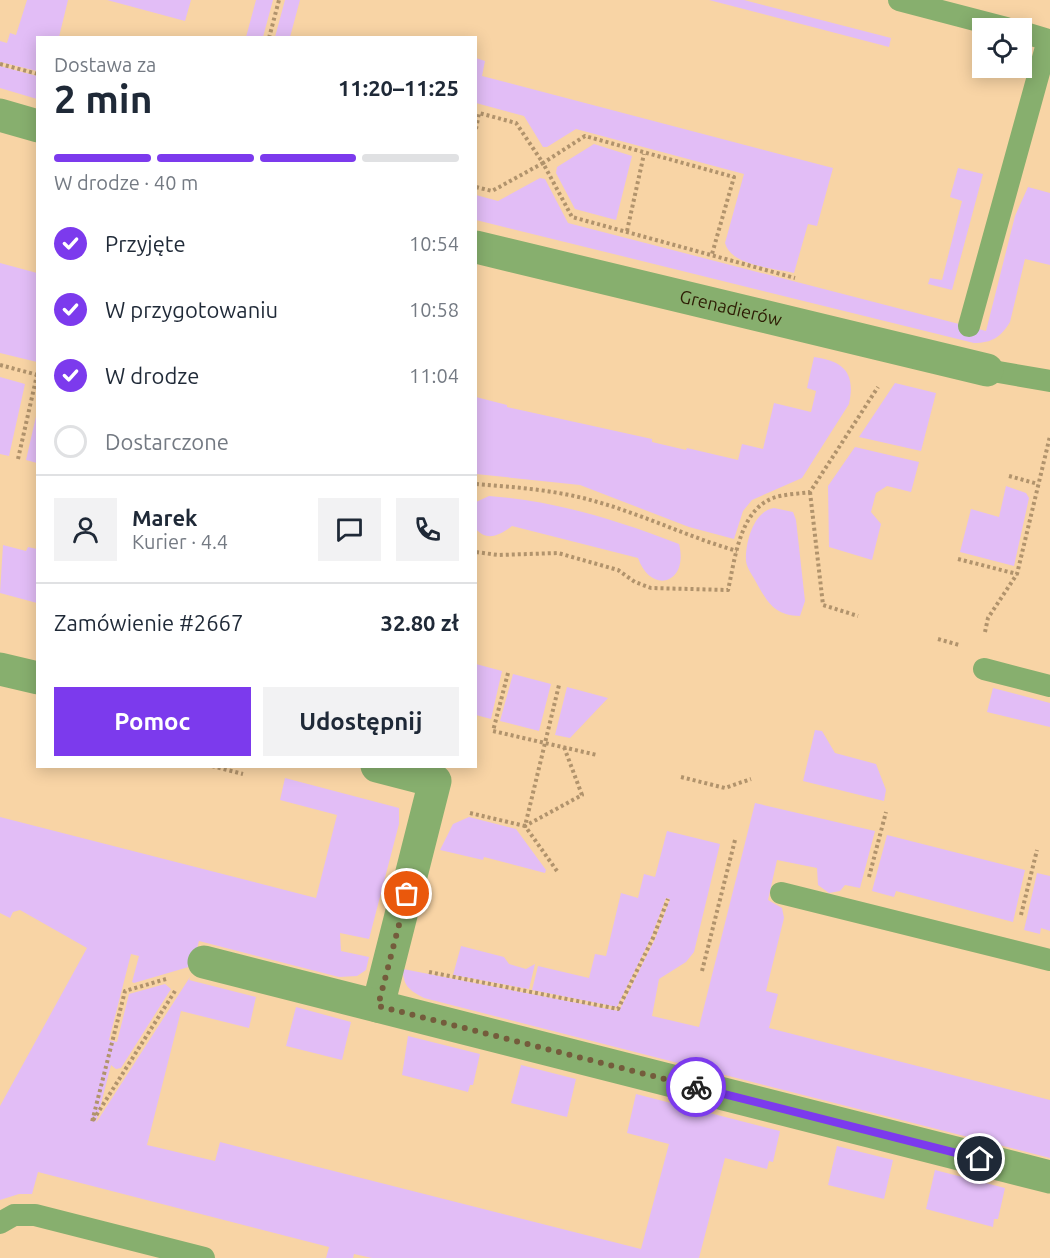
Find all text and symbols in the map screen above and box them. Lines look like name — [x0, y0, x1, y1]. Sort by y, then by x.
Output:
map controls — [972, 18, 1032, 78]
button: locate — [972, 18, 1032, 78]
text: Dostawa za — [54, 53, 156, 76]
text: 11:20–11:25 — [338, 75, 459, 100]
text: 2 min — [54, 77, 153, 120]
text: W drodze · 40 m — [54, 171, 198, 194]
icon: check — [54, 227, 87, 260]
text: Przyjęte — [105, 231, 186, 256]
text: 10:54 — [409, 232, 459, 255]
street label: Grenadierów — [678, 285, 784, 329]
icon: check — [54, 293, 87, 326]
text: W przygotowaniu — [105, 297, 278, 322]
text: 10:58 — [409, 298, 459, 321]
icon: check — [54, 359, 87, 392]
text: W drodze — [105, 363, 199, 388]
text: 11:04 — [409, 364, 459, 387]
text: Dostarczone — [105, 429, 229, 454]
button: person — [54, 498, 117, 561]
button: chat — [318, 498, 381, 561]
button: phone — [396, 498, 459, 561]
text: Marek — [132, 505, 197, 530]
text: Kurier · 4.4 — [132, 530, 228, 553]
text: Zamówienie #2667 — [54, 610, 243, 635]
text: 32.80 zł — [380, 610, 459, 635]
button: Pomoc — [54, 687, 251, 756]
button: Udostępnij — [263, 687, 459, 756]
pin — [381, 868, 432, 919]
icon: bag — [390, 877, 423, 910]
courier — [666, 1057, 726, 1117]
icon: bike — [680, 1071, 713, 1104]
pin — [954, 1133, 1005, 1184]
icon: home — [963, 1142, 996, 1175]

